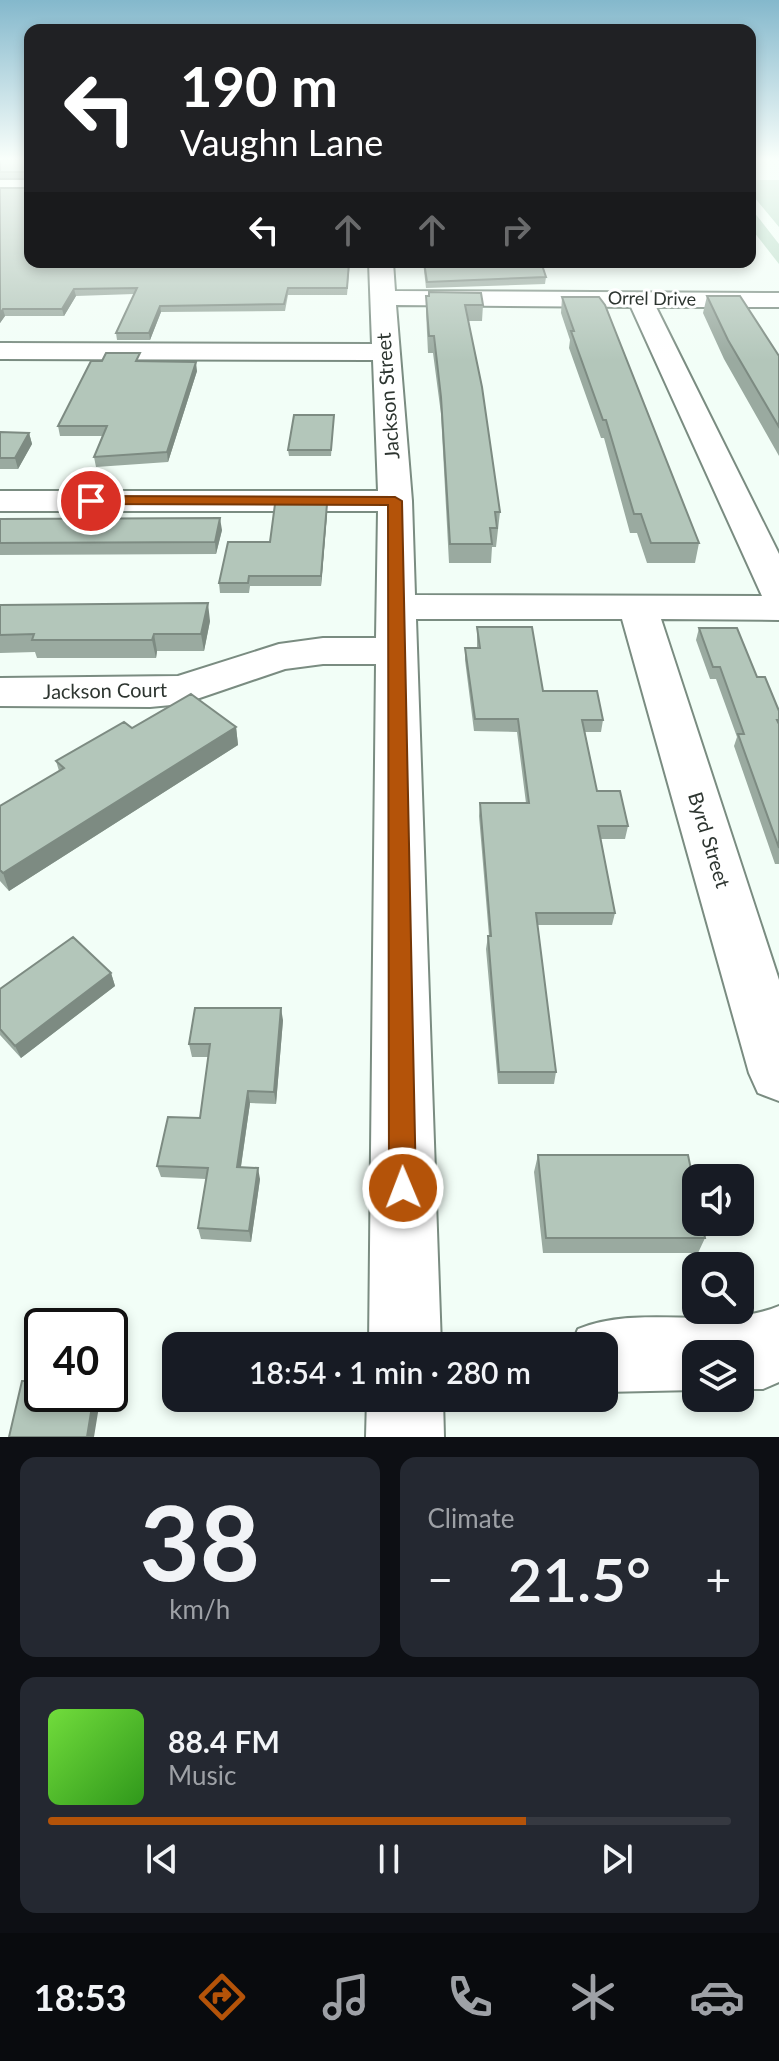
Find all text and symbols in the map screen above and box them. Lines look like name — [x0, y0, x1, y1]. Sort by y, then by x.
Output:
text: 190 m — [180, 52, 338, 119]
icon: left — [48, 56, 152, 160]
text: Vaughn Lane — [180, 120, 383, 164]
icon: left — [242, 208, 286, 252]
icon: ahead — [326, 208, 370, 252]
icon: ahead — [410, 208, 454, 252]
icon: right — [494, 208, 538, 252]
street label: Orrel Drive — [608, 286, 696, 310]
street label: Jackson Street — [371, 332, 403, 460]
pin — [57, 467, 125, 535]
icon: arrive — [69, 479, 113, 523]
street label: Jackson Court — [43, 677, 167, 703]
street label: Byrd Street — [684, 789, 736, 890]
position arrow — [361, 1146, 445, 1230]
map controls — [682, 1164, 754, 1412]
button: sound — [682, 1164, 754, 1236]
button: search — [682, 1252, 754, 1324]
speed limit sign: 40 — [24, 1308, 128, 1412]
button: layers — [682, 1340, 754, 1412]
text: 18:54 · 1 min · 280 m — [249, 1354, 531, 1390]
text: 38 — [139, 1478, 260, 1603]
text: Climate — [428, 1502, 514, 1534]
text: 21.5° — [508, 1543, 651, 1615]
text: − — [428, 1553, 453, 1605]
text: + — [705, 1553, 731, 1605]
text: km/h — [169, 1593, 230, 1625]
text: 88.4 FM — [168, 1723, 280, 1759]
text: Music — [168, 1759, 236, 1791]
icon: previous — [140, 1837, 184, 1881]
icon: pause — [367, 1837, 411, 1881]
icon: next — [595, 1837, 639, 1881]
icon: directions — [194, 1969, 250, 2025]
icon: music — [318, 1969, 374, 2025]
icon: phone — [442, 1969, 498, 2025]
icon: climate — [565, 1969, 621, 2025]
icon: car — [689, 1969, 745, 2025]
text: 18:53 — [34, 1975, 127, 2019]

